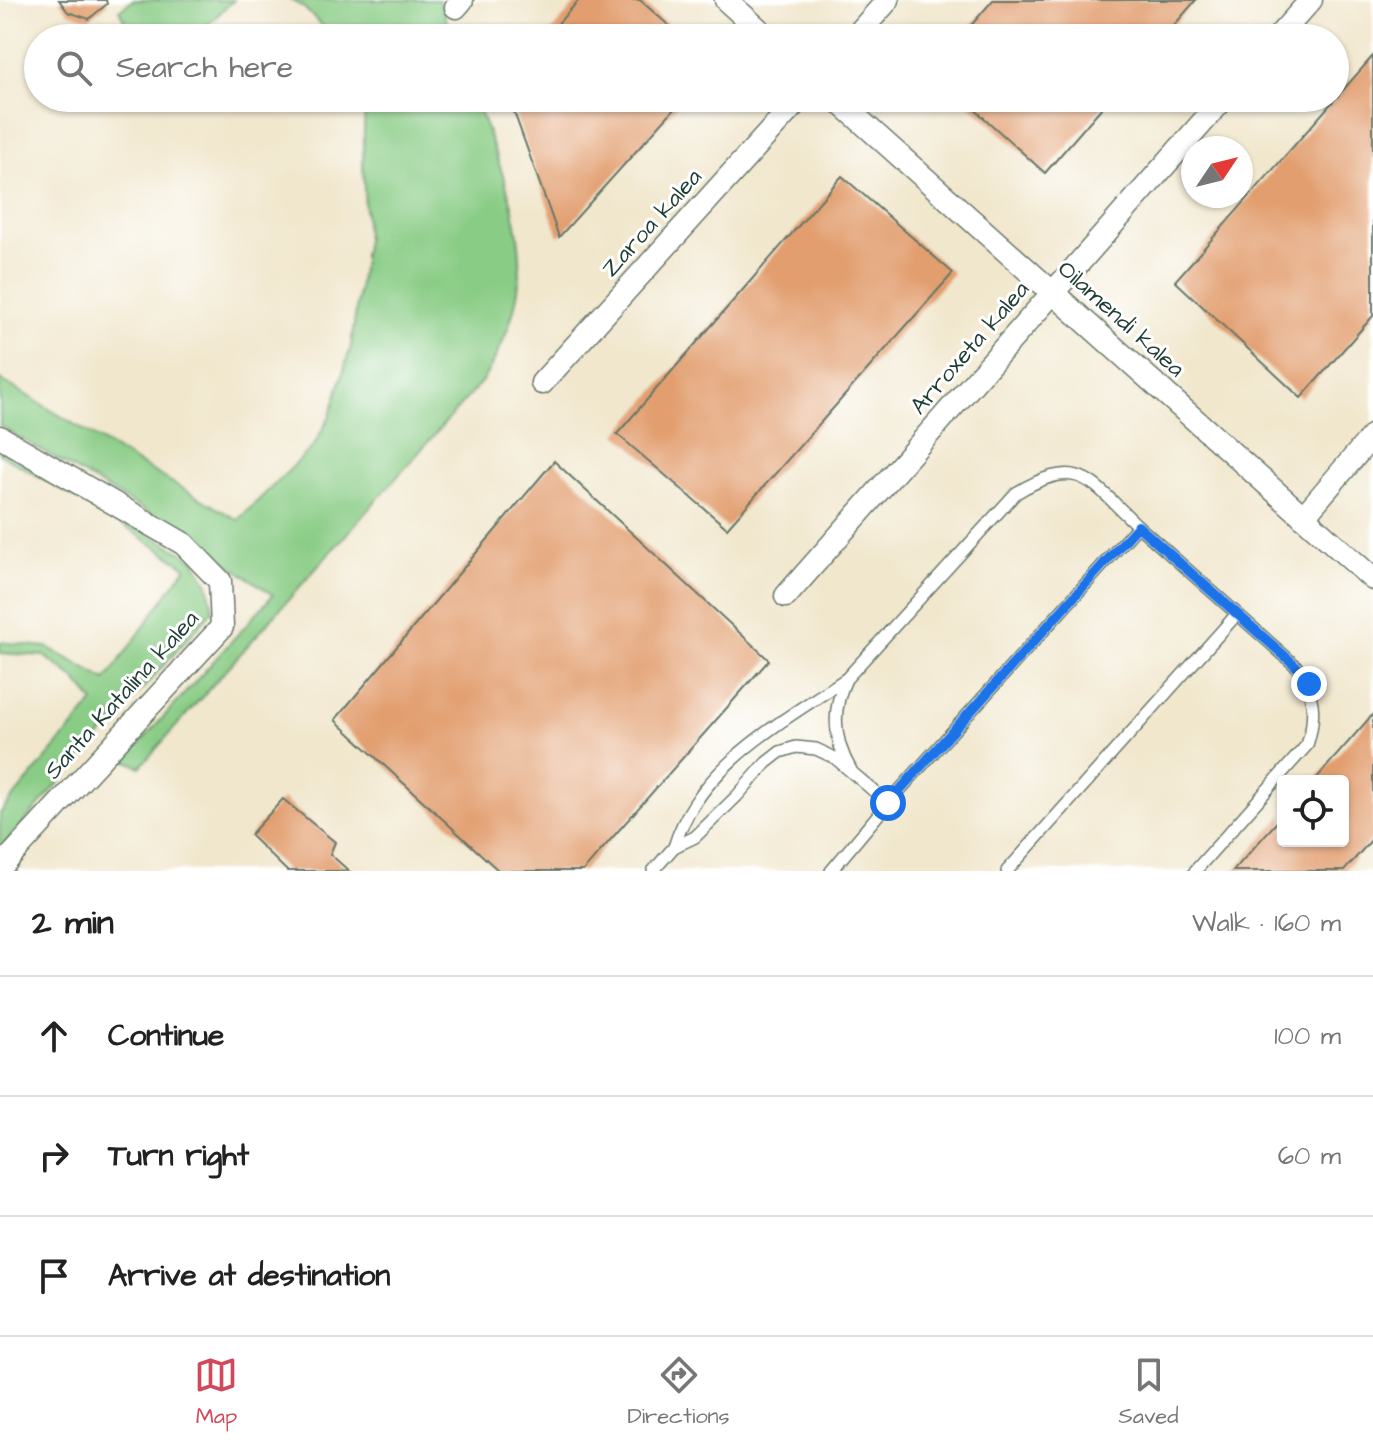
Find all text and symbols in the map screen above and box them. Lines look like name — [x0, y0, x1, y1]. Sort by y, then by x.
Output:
search box — [24, 24, 1349, 112]
icon: search — [52, 46, 96, 90]
text: Search here — [116, 47, 293, 89]
north arrow — [1181, 136, 1253, 208]
street label: Zaroa kalea — [594, 161, 710, 285]
street label: Oilamendi kalea — [1050, 253, 1192, 385]
street label: Arroxeta kalea — [902, 274, 1038, 422]
street label: Santa Katalina kalea — [37, 603, 207, 787]
route end — [1291, 666, 1327, 702]
map controls — [1277, 775, 1349, 847]
button: locate — [1277, 775, 1349, 847]
route start — [870, 785, 906, 821]
text: 2 min — [32, 899, 114, 947]
text: Walk · 160 m — [1192, 905, 1341, 941]
icon: ahead — [32, 1014, 76, 1058]
text: Continue — [108, 1015, 224, 1057]
text: 100 m — [1274, 1018, 1341, 1054]
icon: right — [32, 1134, 76, 1178]
text: Turn right — [108, 1135, 249, 1177]
text: 60 m — [1278, 1138, 1341, 1174]
icon: arrive — [32, 1254, 76, 1298]
text: Arrive at destination — [108, 1255, 390, 1297]
tab: Map — [194, 1353, 238, 1432]
tab: Directions — [627, 1353, 730, 1432]
tab: Saved — [1119, 1353, 1179, 1432]

